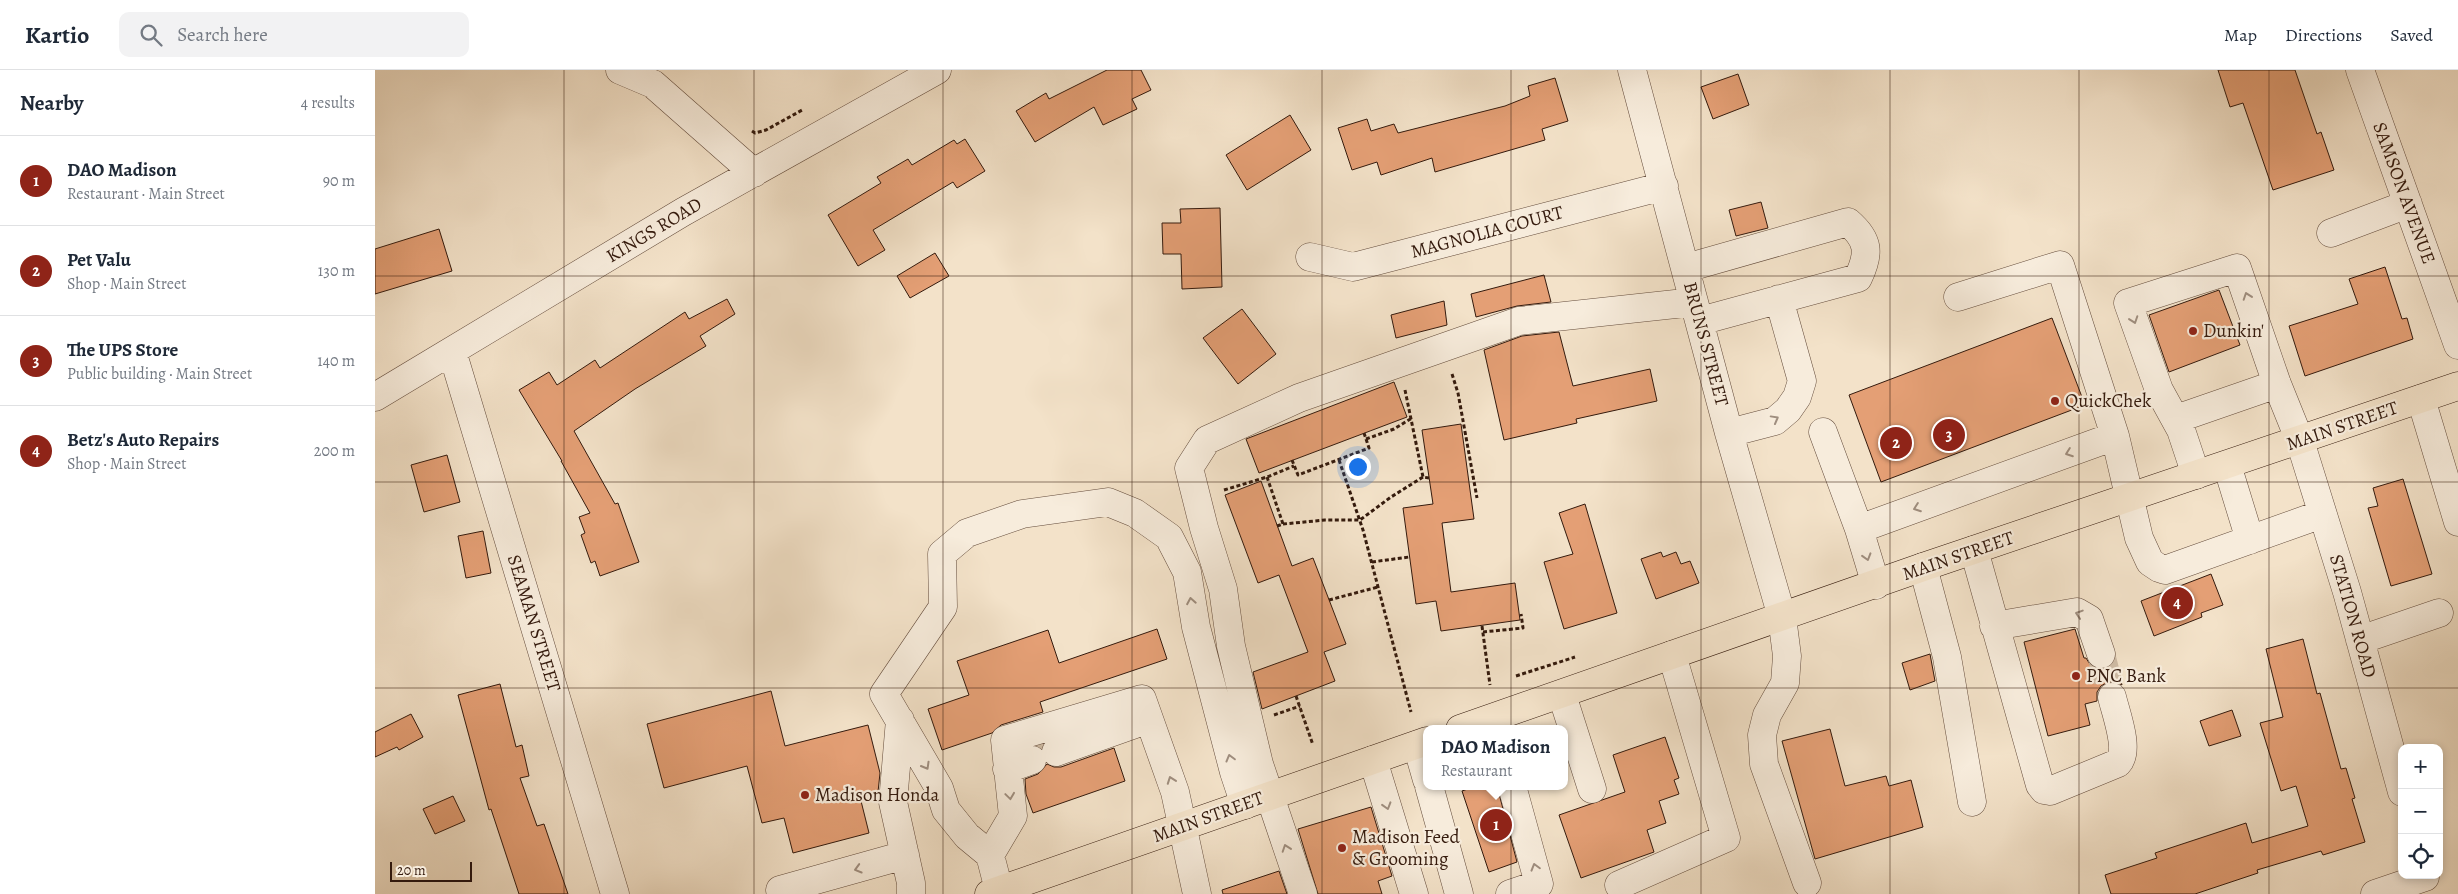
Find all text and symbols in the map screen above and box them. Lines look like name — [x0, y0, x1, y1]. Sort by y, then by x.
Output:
search box — [119, 12, 469, 57]
text: Kartio — [25, 19, 89, 51]
icon: search — [137, 21, 165, 49]
text: Search here — [177, 22, 268, 48]
text: Map — [2224, 23, 2257, 47]
text: Directions — [2285, 23, 2362, 47]
text: Saved — [2390, 23, 2433, 47]
text: Nearby — [20, 89, 83, 117]
text: 4 results — [301, 92, 355, 114]
street label: SAMSON AVENUE — [2366, 119, 2442, 267]
text: DAO Madison — [67, 157, 177, 183]
text: 1 — [33, 170, 39, 192]
text: 90 m — [323, 170, 355, 192]
text: Restaurant · Main Street — [67, 183, 225, 205]
street label: KINGS ROAD — [601, 191, 707, 269]
street label: MAGNOLIA COURT — [1408, 199, 1567, 265]
text: Pet Valu — [67, 247, 131, 273]
text: 2 — [32, 260, 40, 282]
text: 130 m — [318, 260, 355, 282]
text: Shop · Main Street — [67, 273, 186, 295]
street label: BRUNS STREET — [1677, 279, 1735, 410]
one-way arrow — [2243, 293, 2253, 301]
one-way arrow — [2129, 315, 2139, 324]
place label: Dunkin' — [2203, 318, 2264, 344]
marker: Dunkin' — [2187, 325, 2199, 337]
text: The UPS Store — [67, 337, 178, 363]
text: 3 — [33, 350, 39, 372]
text: 140 m — [317, 350, 355, 372]
text: Public building · Main Street — [67, 363, 252, 385]
place label: QuickChek — [2065, 388, 2152, 414]
marker: QuickChek — [2049, 395, 2061, 407]
street label: MAIN STREET — [2283, 395, 2402, 457]
one-way arrow — [1769, 415, 1778, 425]
pin: 3 — [1933, 416, 1965, 454]
pin: 2 — [1880, 424, 1912, 462]
text: Betz's Auto Repairs — [67, 427, 219, 453]
text: 4 — [32, 440, 40, 462]
text: 200 m — [314, 440, 355, 462]
one-way arrow — [2066, 447, 2074, 457]
text: Shop · Main Street — [67, 453, 186, 475]
your location — [1345, 454, 1371, 480]
one-way arrow — [1913, 502, 1921, 512]
street label: MAIN STREET — [1899, 525, 2018, 587]
street label: SEAMAN STREET — [501, 551, 567, 695]
street label: STATION ROAD — [2323, 551, 2383, 681]
one-way arrow — [1862, 552, 1872, 560]
pin: 4 — [2161, 584, 2193, 622]
one-way arrow — [1187, 596, 1197, 605]
one-way arrow — [2075, 610, 2084, 620]
place label: PNC Bank — [2086, 663, 2166, 689]
marker: PNC Bank — [2070, 670, 2082, 682]
popup — [1423, 725, 1568, 790]
text: DAO Madison — [1441, 734, 1550, 760]
map controls — [2398, 744, 2443, 879]
button: + — [2398, 744, 2443, 789]
one-way arrow — [1226, 755, 1236, 763]
text: Restaurant — [1441, 760, 1512, 782]
one-way arrow — [920, 761, 930, 770]
one-way arrow — [1167, 776, 1177, 785]
place label: Madison Honda — [815, 782, 940, 808]
street label: MAIN STREET — [1149, 785, 1268, 849]
marker: Madison Honda — [799, 789, 811, 801]
button: − — [2398, 789, 2443, 834]
one-way arrow — [1004, 793, 1015, 801]
one-way arrow — [1382, 802, 1392, 810]
pin: 1 — [1480, 806, 1512, 844]
place label: Madison Feed & Grooming — [1352, 824, 1460, 872]
button: locate — [2398, 834, 2443, 879]
marker: Madison Feed & Grooming — [1336, 842, 1348, 854]
one-way arrow — [1282, 844, 1292, 853]
scale bar — [390, 859, 473, 882]
text: 20 m — [397, 861, 426, 880]
one-way arrow — [855, 863, 863, 873]
one-way arrow — [1530, 863, 1540, 871]

